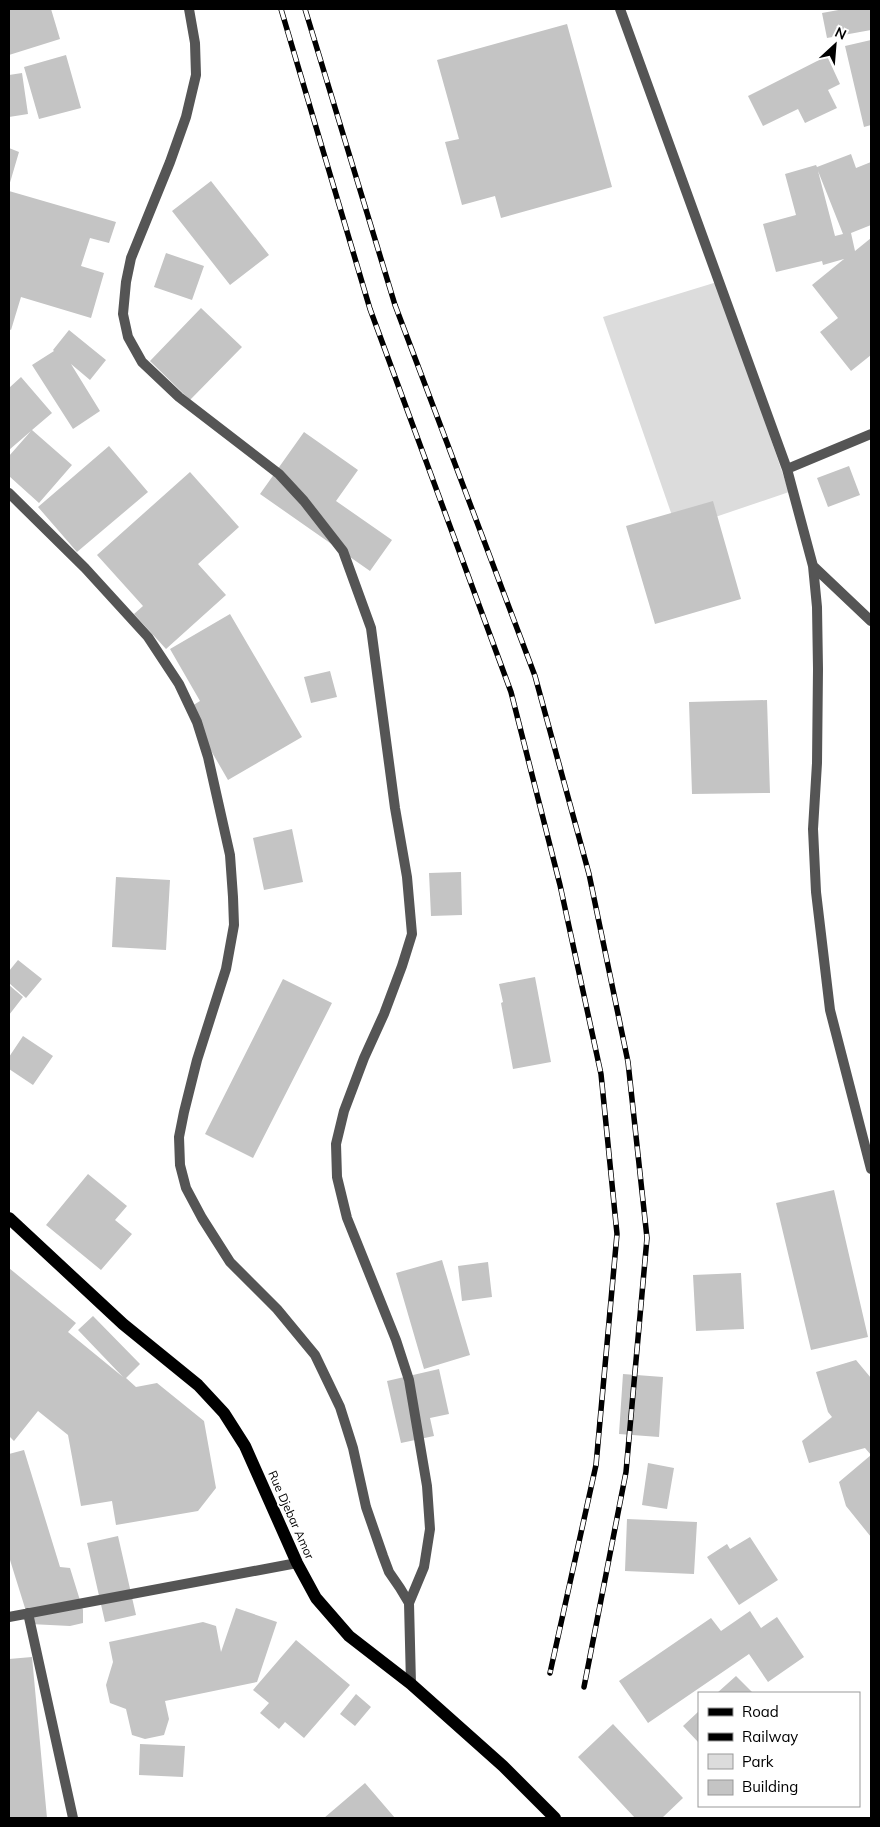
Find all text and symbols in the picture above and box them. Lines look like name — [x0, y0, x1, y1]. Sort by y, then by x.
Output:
north arrow — [810, 20, 860, 70]
text: N — [832, 23, 849, 44]
street label: Rue Djebar Amor — [265, 1468, 318, 1562]
legend — [698, 1692, 860, 1807]
text: Road — [742, 1702, 779, 1721]
text: Railway — [742, 1727, 798, 1746]
text: Park — [742, 1752, 774, 1771]
text: Building — [742, 1777, 798, 1796]

